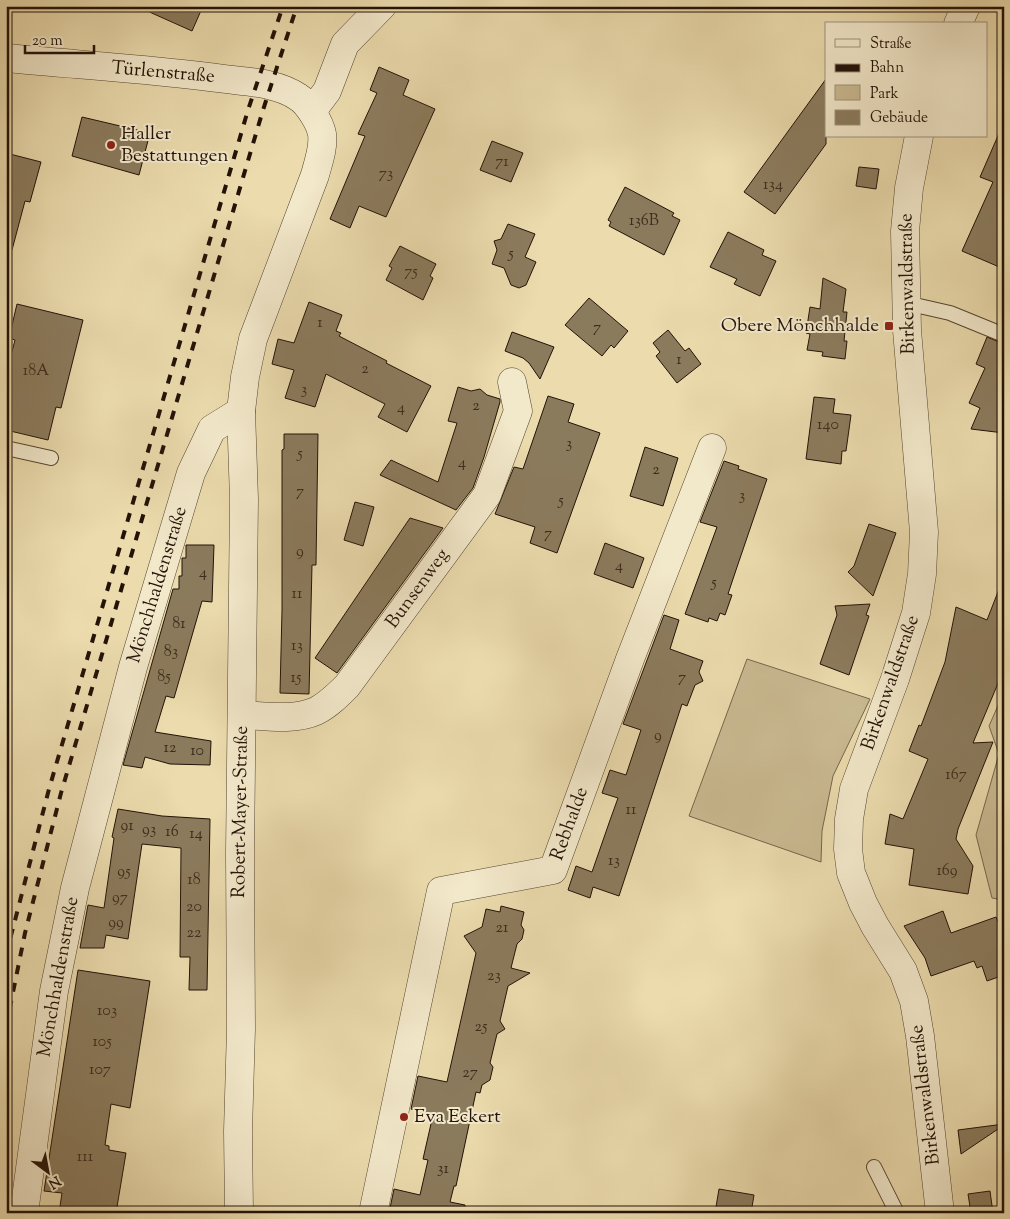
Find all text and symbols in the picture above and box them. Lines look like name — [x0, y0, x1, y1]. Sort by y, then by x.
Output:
scale bar — [25, 22, 94, 54]
legend — [825, 22, 988, 138]
text: 20 m — [32, 31, 63, 52]
text: Straße — [870, 34, 912, 55]
street label: Türlenstraße — [110, 55, 216, 91]
text: Bahn — [870, 58, 904, 79]
text: Park — [870, 84, 899, 105]
text: Gebäude — [870, 108, 928, 129]
place label: Haller Bestattungen — [121, 121, 229, 170]
marker: Haller Bestattungen — [105, 139, 117, 151]
house number: 71 — [495, 151, 509, 174]
house number: 73 — [379, 163, 393, 186]
house number: 134 — [763, 174, 783, 197]
house number: 136B — [629, 210, 659, 233]
street label: Birkenwaldstraße — [893, 213, 923, 355]
house number: 5 — [507, 243, 514, 266]
house number: 75 — [404, 261, 418, 284]
house number: 1 — [317, 312, 323, 335]
place label: Obere Mönchhalde — [721, 313, 879, 340]
house number: 7 — [593, 317, 601, 340]
marker: Obere Mönchhalde — [883, 320, 895, 332]
house number: 1 — [676, 349, 682, 372]
house number: 2 — [361, 358, 369, 381]
house number: 18A — [23, 360, 49, 383]
house number: 3 — [301, 379, 307, 402]
house number: 2 — [472, 395, 480, 418]
house number: 4 — [397, 397, 405, 420]
house number: 140 — [817, 414, 839, 437]
house number: 3 — [566, 433, 572, 456]
house number: 5 — [296, 443, 303, 466]
house number: 4 — [458, 452, 466, 475]
house number: 2 — [652, 459, 660, 482]
house number: 7 — [296, 481, 304, 504]
house number: 3 — [739, 485, 745, 508]
house number: 5 — [557, 490, 564, 513]
street label: Mönchhaldenstraße — [121, 503, 195, 667]
house number: 7 — [544, 523, 552, 546]
house number: 9 — [296, 541, 304, 564]
street label: Bunsenweg — [380, 543, 456, 635]
house number: 4 — [615, 555, 623, 578]
house number: 4 — [199, 562, 207, 585]
house number: 5 — [710, 572, 717, 595]
house number: 11 — [292, 583, 303, 606]
street label: Birkenwaldstraße — [855, 612, 927, 754]
house number: 81 — [172, 613, 186, 636]
house number: 13 — [291, 635, 303, 658]
house number: 83 — [164, 641, 178, 664]
house number: 85 — [157, 666, 171, 689]
house number: 15 — [291, 667, 302, 690]
house number: 7 — [678, 667, 686, 690]
street label: Robert-Mayer-Straße — [226, 725, 256, 898]
house number: 9 — [654, 725, 662, 748]
house number: 12 — [164, 737, 177, 760]
house number: 10 — [190, 740, 204, 763]
house number: 167 — [945, 764, 967, 787]
street label: Rebhalde — [544, 783, 596, 865]
house number: 11 — [626, 799, 637, 822]
house number: 91 — [120, 815, 134, 838]
house number: 93 — [142, 819, 156, 842]
house number: 16 — [165, 821, 179, 844]
house number: 14 — [189, 823, 203, 846]
house number: 13 — [608, 850, 620, 873]
house number: 169 — [936, 860, 958, 883]
house number: 95 — [117, 861, 131, 884]
house number: 18 — [187, 869, 201, 892]
house number: 97 — [112, 887, 128, 910]
street label: Mönchhaldenstraße — [32, 894, 86, 1059]
house number: 20 — [186, 896, 202, 919]
house number: 99 — [108, 912, 124, 935]
house number: 21 — [496, 917, 509, 940]
house number: 22 — [187, 922, 202, 945]
house number: 23 — [487, 965, 501, 988]
house number: 103 — [97, 1000, 117, 1023]
house number: 25 — [475, 1016, 488, 1039]
street label: Birkenwaldstraße — [904, 1023, 948, 1167]
house number: 105 — [92, 1031, 112, 1054]
house number: 107 — [89, 1059, 111, 1082]
house number: 27 — [462, 1062, 478, 1085]
place label: Eva Eckert — [414, 1104, 501, 1131]
marker: Eva Eckert — [398, 1111, 410, 1123]
north arrow — [22, 1146, 72, 1196]
house number: 111 — [77, 1146, 94, 1169]
house number: 31 — [437, 1158, 450, 1181]
text: N — [44, 1170, 64, 1193]

